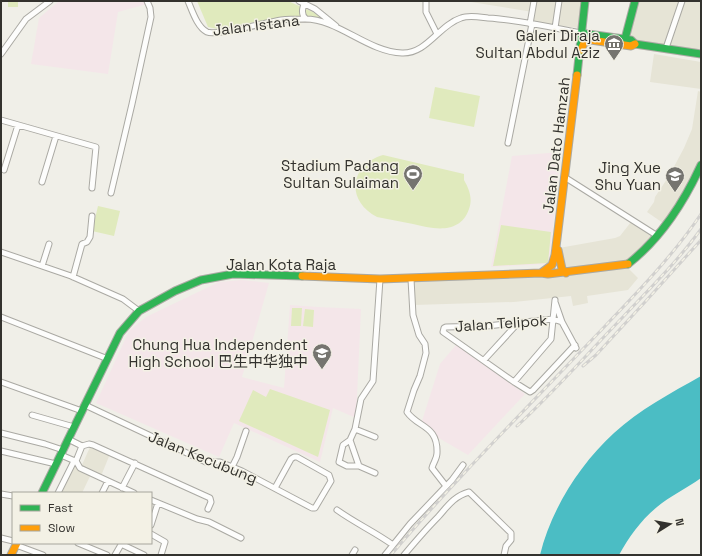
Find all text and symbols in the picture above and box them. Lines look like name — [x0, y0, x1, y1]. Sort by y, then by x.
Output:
street label: Jalan Istana — [212, 10, 301, 40]
place label: Galeri Diraja Sultan Abdul Aziz — [476, 26, 600, 62]
museum icon: Galeri Diraja Sultan Abdul Aziz — [603, 33, 625, 61]
street label: Jalan Dato Hamzah — [538, 76, 574, 214]
place label: Stadium Padang Sultan Sulaiman — [281, 156, 399, 192]
place label: Jing Xue Shu Yuan — [595, 158, 661, 194]
sports icon: Stadium Padang Sultan Sulaiman — [402, 163, 424, 191]
school or university icon: Jing Xue Shu Yuan — [664, 165, 686, 193]
street label: Jalan Kota Raja — [226, 255, 336, 274]
street label: Jalan Telipok — [454, 310, 548, 336]
place label: Chung Hua Independent High School 巴生中华独中 — [128, 335, 308, 371]
school or university icon: Chung Hua Independent High School 巴生中华独中 — [311, 342, 333, 370]
street label: Jalan Kecubung — [146, 426, 260, 488]
legend — [12, 492, 152, 544]
text: Fast — [48, 500, 73, 516]
north arrow — [650, 504, 690, 544]
text: N — [672, 517, 687, 527]
text: Slow — [48, 520, 75, 536]

